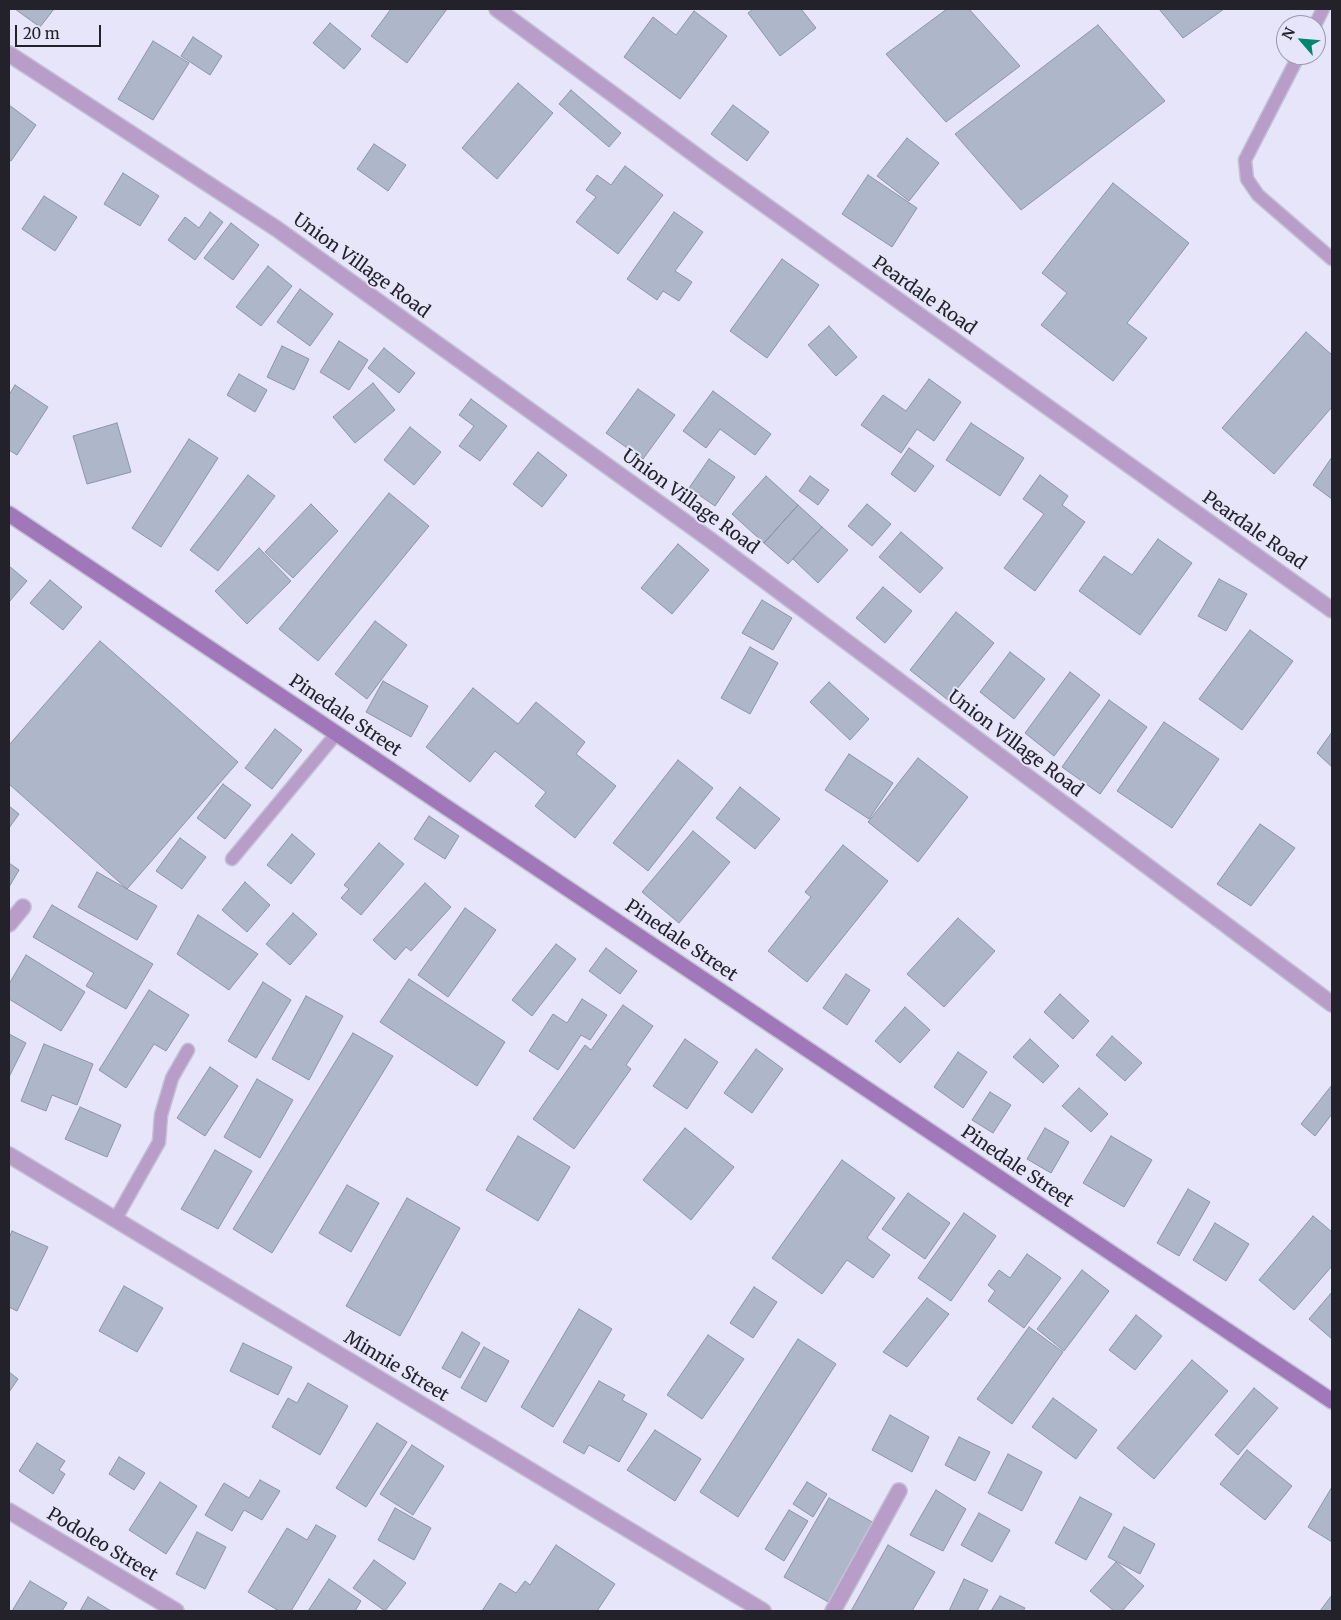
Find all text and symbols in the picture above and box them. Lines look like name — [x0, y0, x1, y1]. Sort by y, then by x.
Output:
scale bar — [18, 15, 104, 47]
north arrow — [1276, 15, 1326, 65]
text: 20 m — [23, 24, 60, 43]
text: N — [1278, 25, 1299, 43]
street label: Union Village Road — [288, 209, 434, 323]
street label: Peardale Road — [868, 252, 980, 340]
street label: Union Village Road — [617, 445, 763, 559]
street label: Peardale Road — [1198, 487, 1310, 575]
street label: Pinedale Street — [285, 671, 405, 761]
street label: Union Village Road — [943, 686, 1087, 802]
street label: Pinedale Street — [621, 896, 741, 986]
street label: Pinedale Street — [957, 1122, 1077, 1212]
street label: Minnie Street — [340, 1327, 452, 1407]
street label: Podoleo Street — [43, 1504, 161, 1586]

